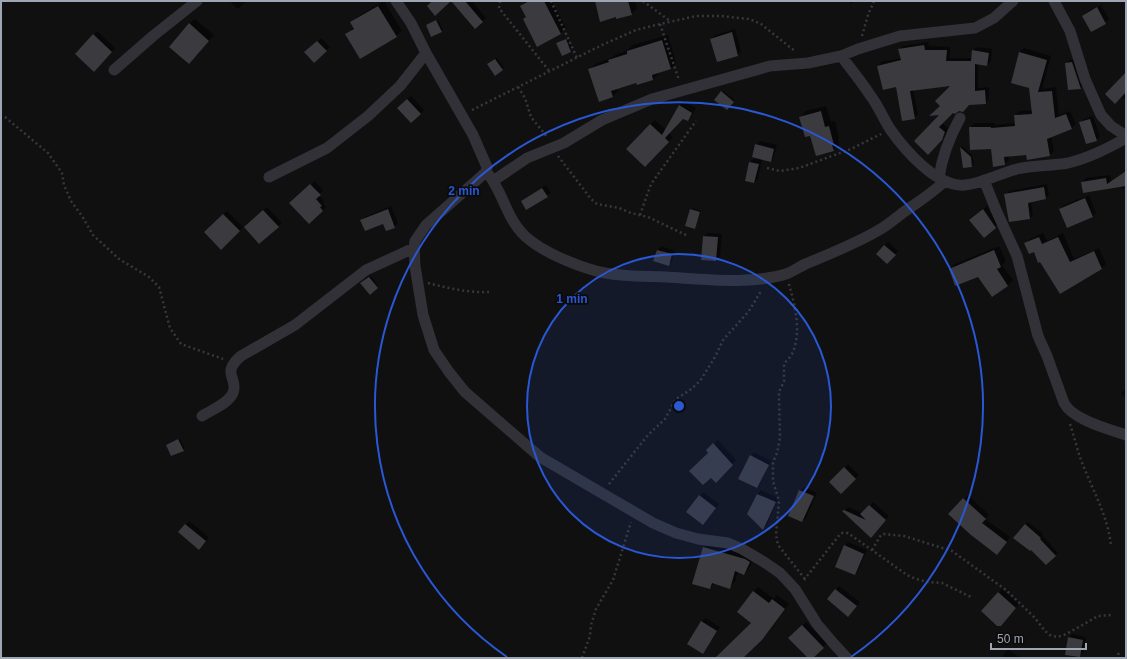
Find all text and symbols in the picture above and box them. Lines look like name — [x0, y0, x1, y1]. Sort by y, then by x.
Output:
text: 2 min — [448, 184, 480, 198]
text: 1 min — [556, 292, 588, 306]
centre of rings — [672, 399, 686, 413]
scale bar — [991, 625, 1086, 651]
text: 50 m — [997, 632, 1024, 646]

